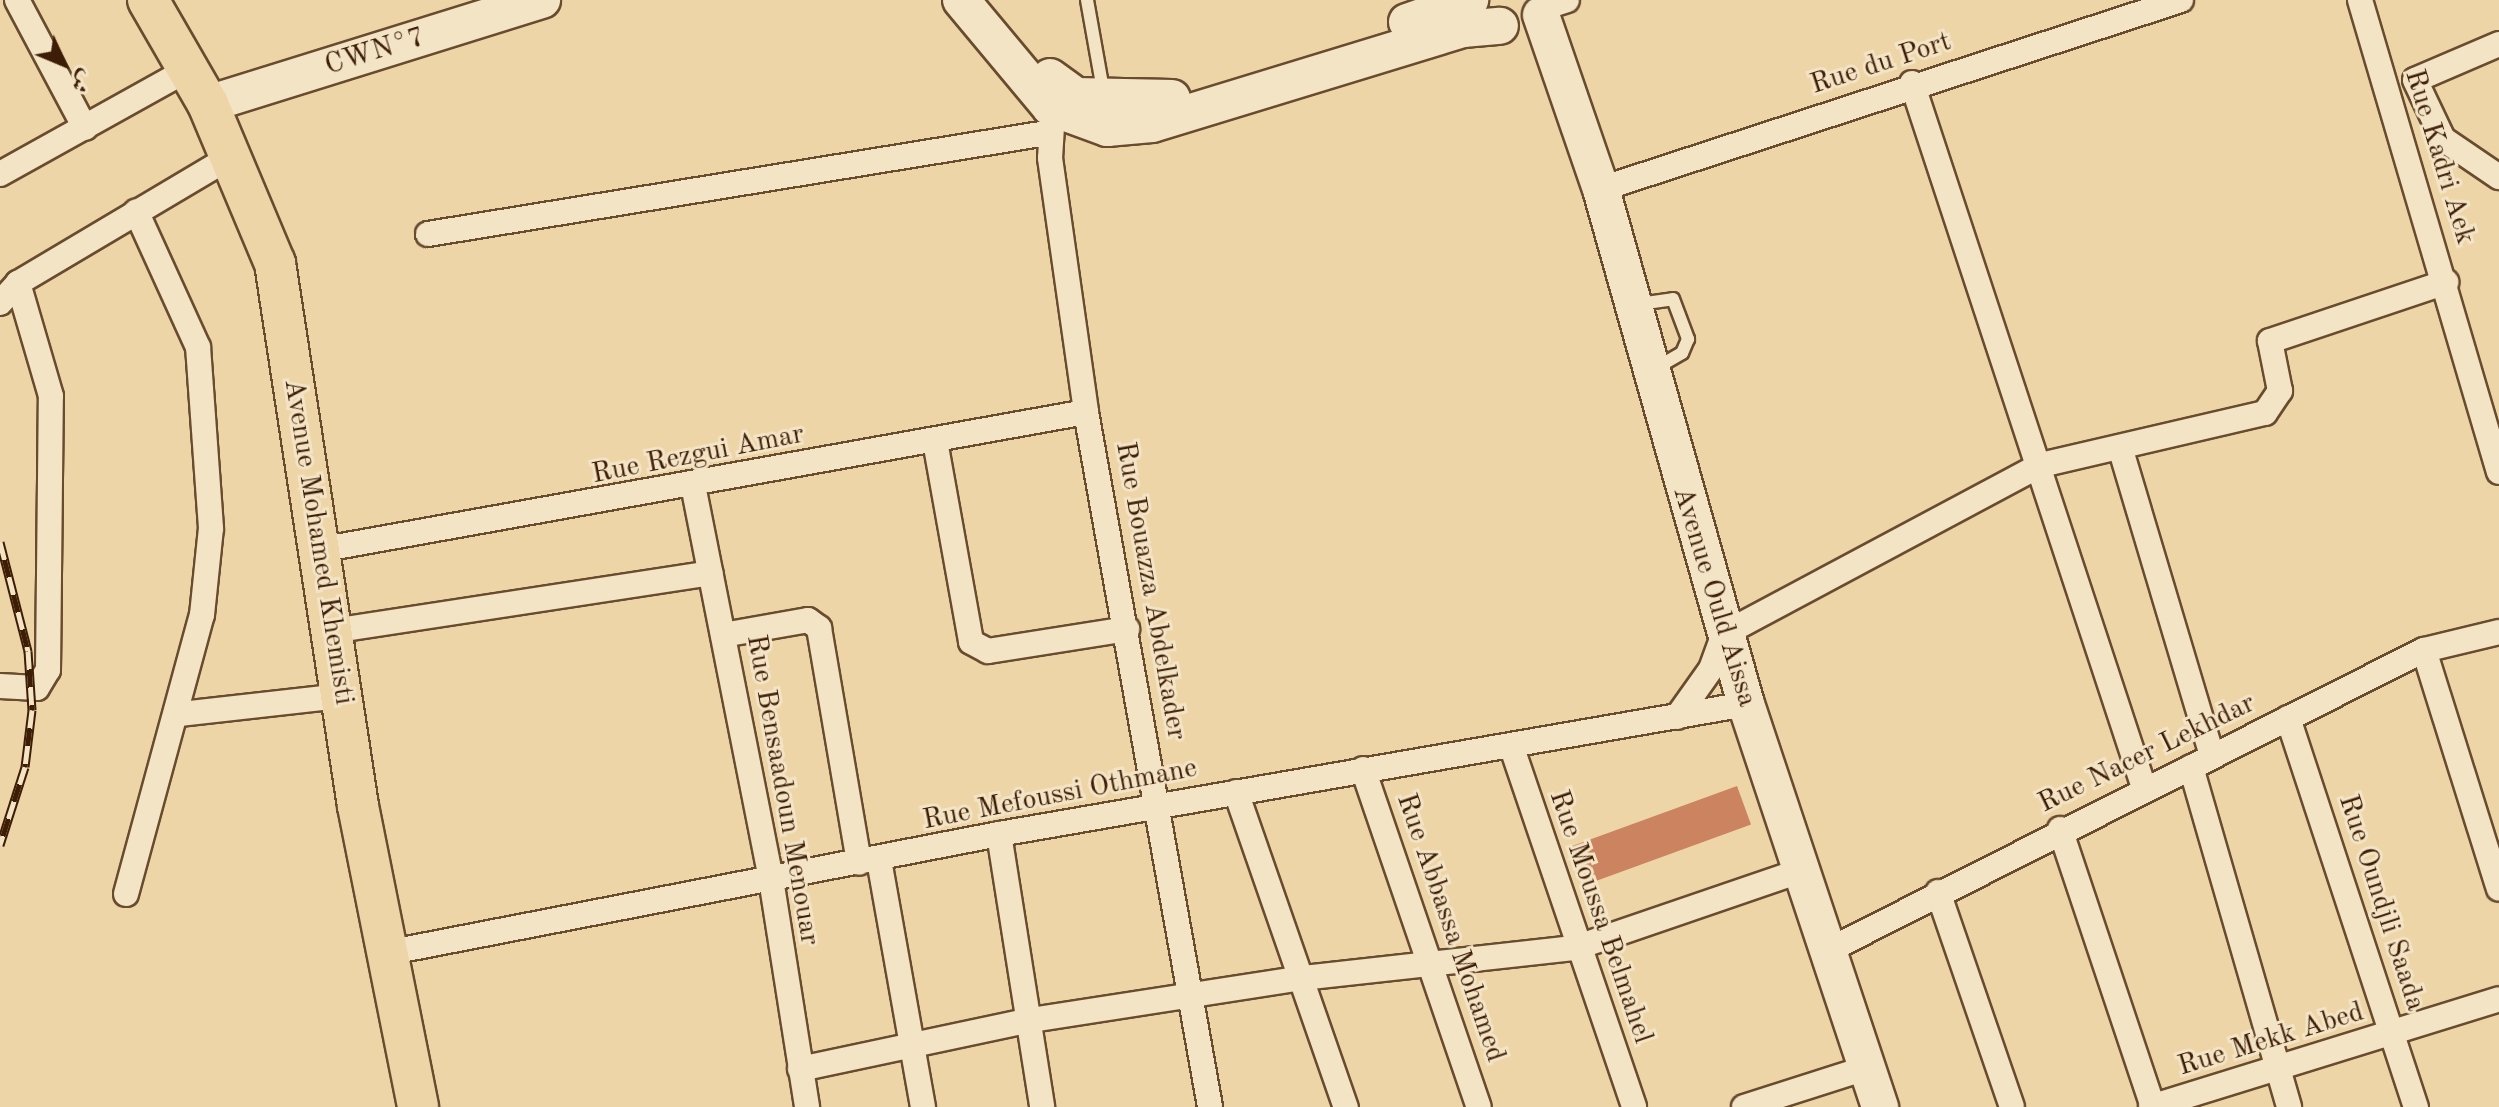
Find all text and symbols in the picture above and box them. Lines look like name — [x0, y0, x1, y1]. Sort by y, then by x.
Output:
street label: CWN°7 — [321, 21, 429, 83]
north arrow — [24, 24, 104, 104]
street label: Rue du Port — [1806, 25, 1956, 103]
text: ش — [66, 65, 97, 96]
street label: Rue Kadri Aek — [2396, 66, 2482, 248]
street label: Avenue Mohamed Khemisti — [276, 377, 360, 707]
street label: Rue Rezgui Amar — [589, 418, 807, 492]
street label: Rue Bouazza Abdelkader — [1107, 439, 1193, 743]
street label: Avenue Ould Aissa — [1665, 483, 1763, 711]
street label: Rue Bensaadoun Menouar — [738, 632, 826, 948]
street label: Rue Nacer Lekhdar — [2033, 687, 2261, 821]
street label: Rue Mefoussi Othmane — [920, 752, 1200, 838]
street label: Rue Moussa Belmahel — [1541, 786, 1659, 1048]
street label: Rue Abbassa Mohamed — [1388, 789, 1512, 1067]
street label: Rue Oundjli Saada — [2330, 791, 2432, 1015]
street label: Rue Mekk Abed — [2174, 996, 2368, 1084]

